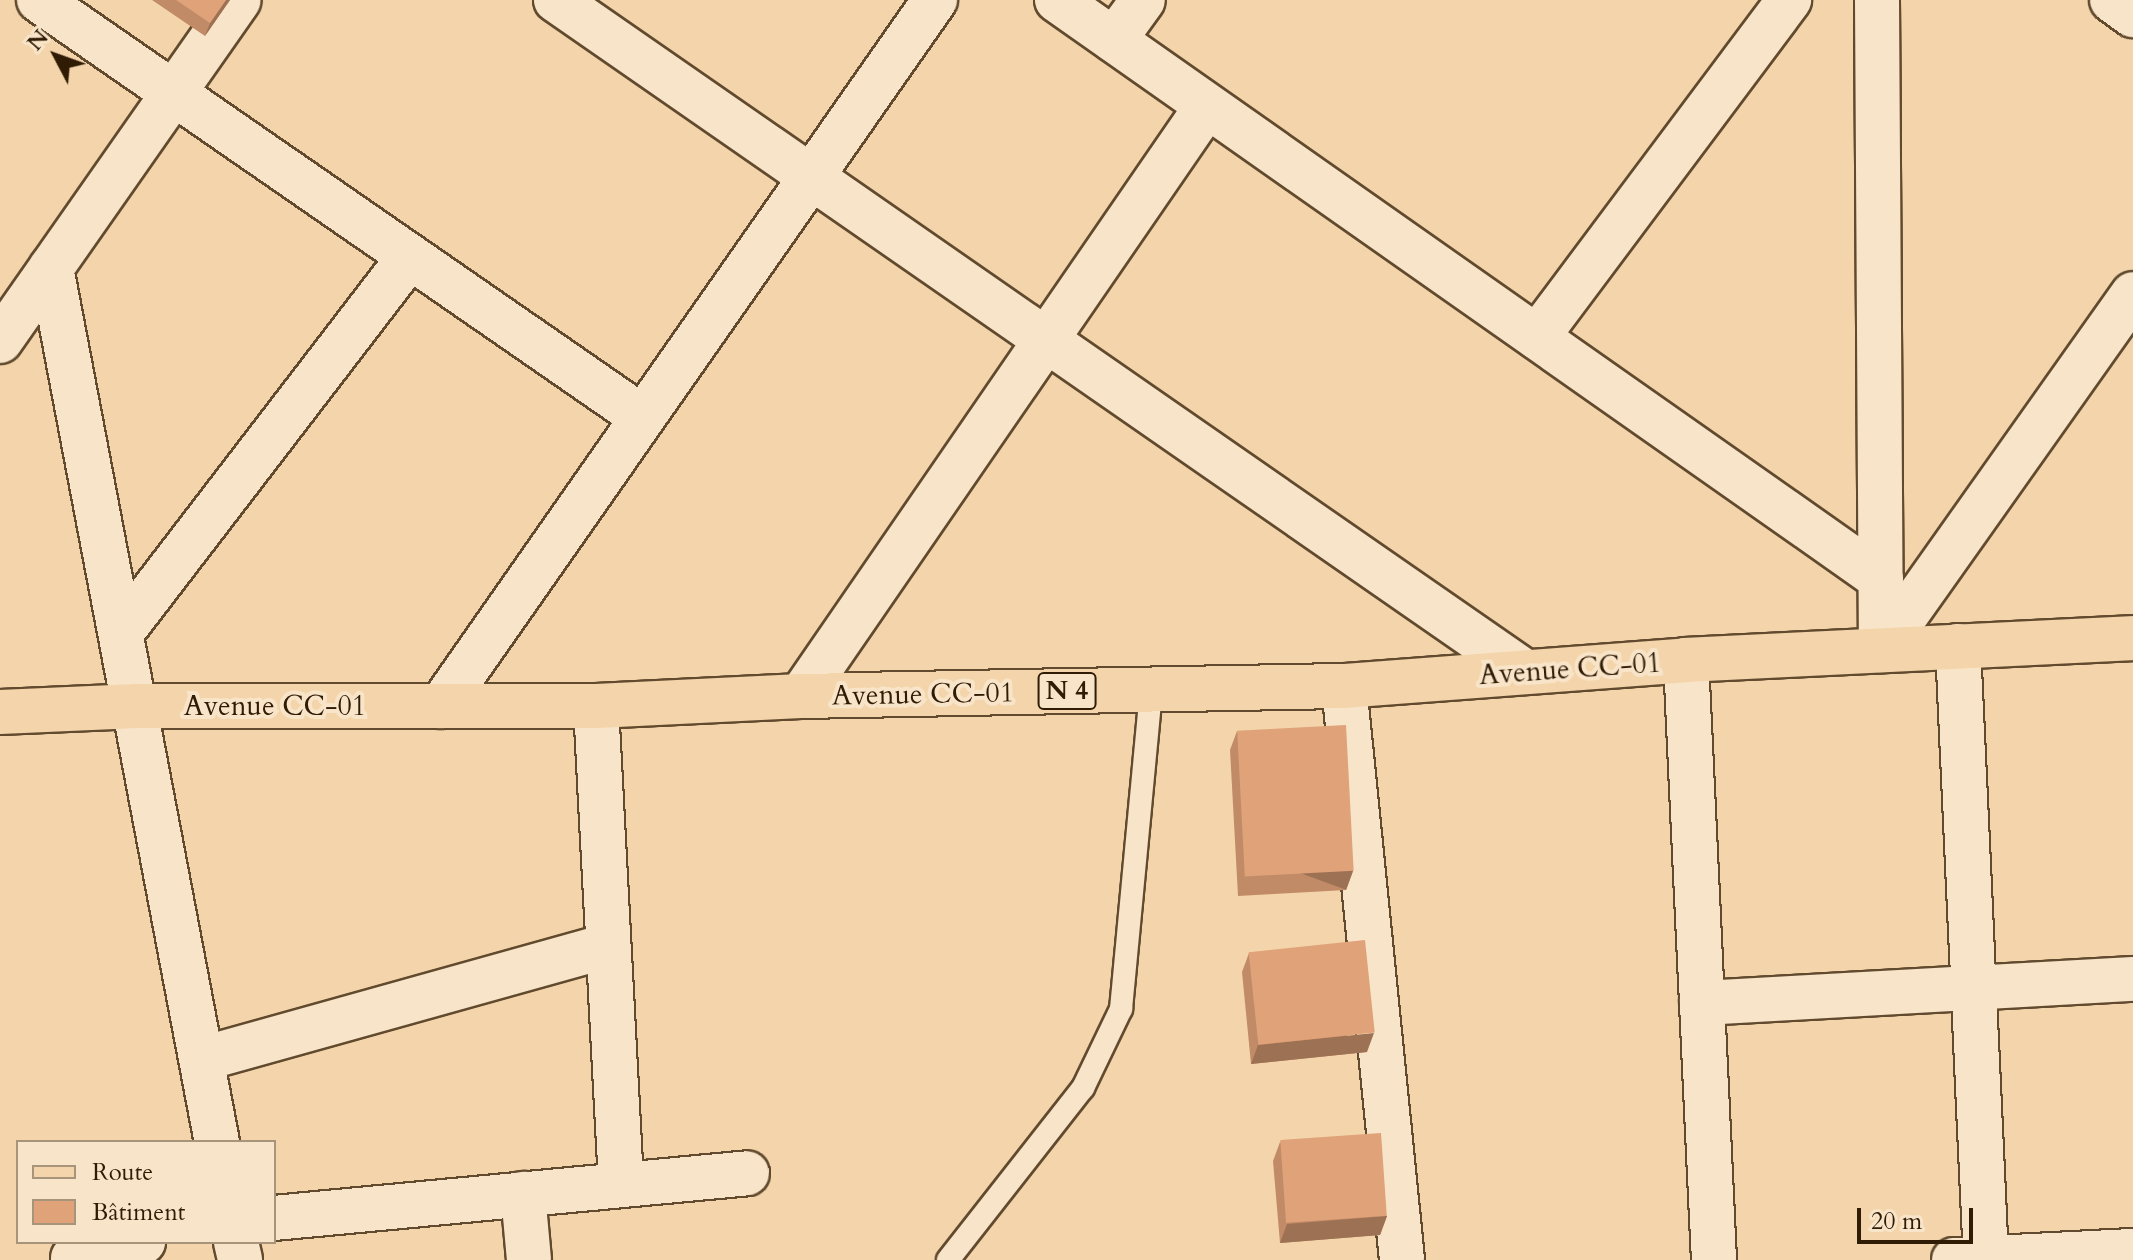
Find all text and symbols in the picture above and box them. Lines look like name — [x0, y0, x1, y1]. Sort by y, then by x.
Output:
north arrow — [16, 16, 96, 96]
text: N — [20, 23, 55, 57]
street label: Avenue CC-01 — [1478, 646, 1662, 692]
road number: N 4 — [1037, 669, 1097, 713]
street label: Avenue CC-01 — [832, 676, 1014, 712]
street label: Avenue CC-01 — [184, 689, 366, 723]
legend — [16, 1140, 276, 1244]
text: Route — [92, 1156, 153, 1189]
scale bar — [1861, 1192, 1977, 1242]
text: Bâtiment — [92, 1196, 185, 1229]
text: 20 m — [1871, 1205, 1922, 1238]

